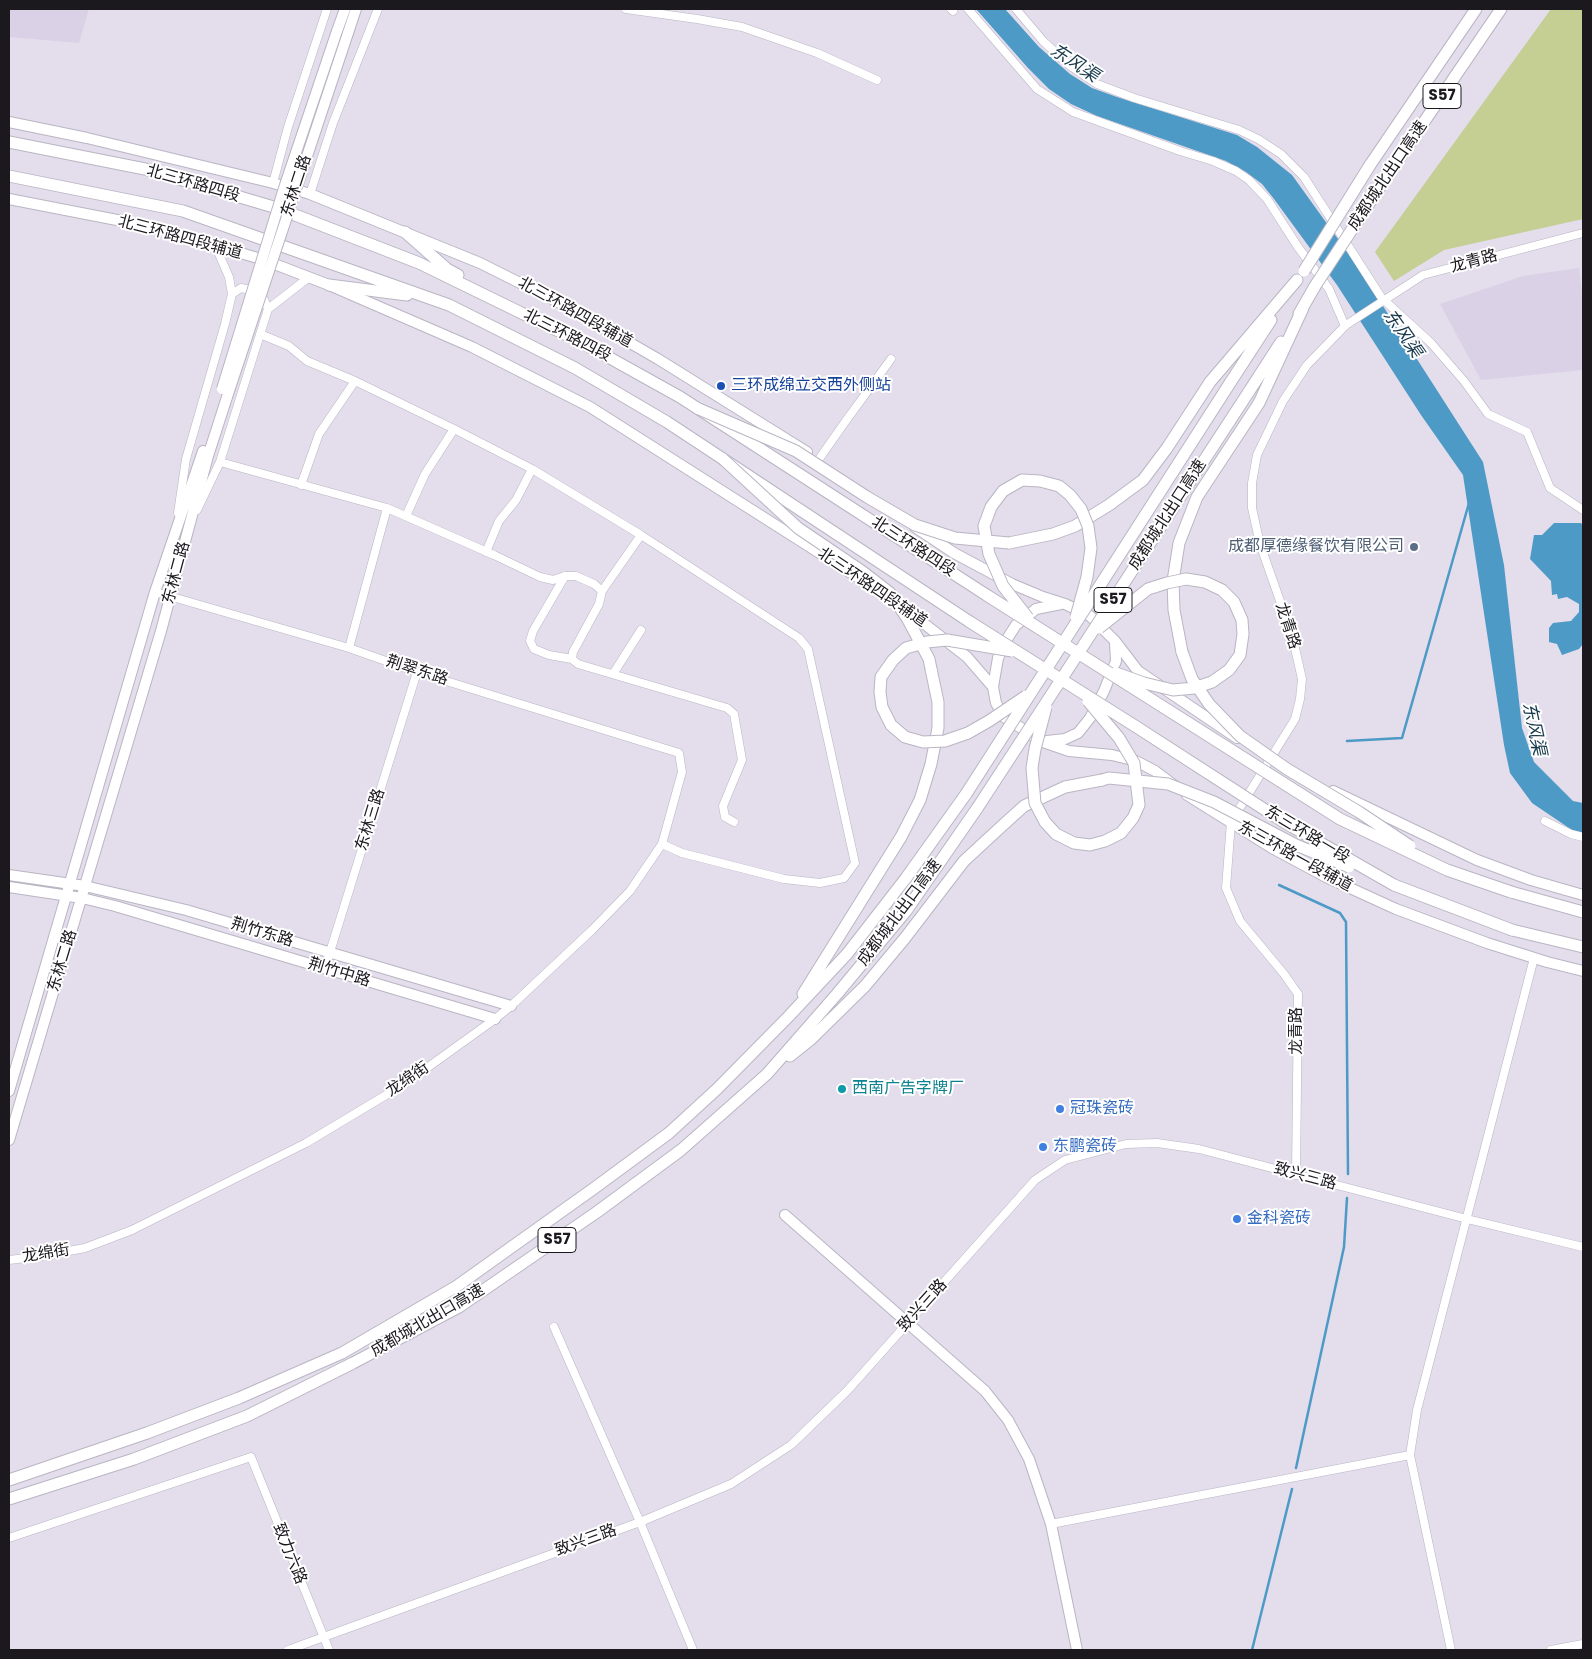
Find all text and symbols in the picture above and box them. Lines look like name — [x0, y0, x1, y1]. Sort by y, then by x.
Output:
water label: 东风渠 — [1045, 40, 1103, 88]
road number: S57 — [1423, 84, 1461, 108]
street label: 成都城北出口高速 — [1344, 118, 1432, 234]
street label: 东林二路 — [278, 153, 316, 219]
street label: 北三环路四段 — [144, 162, 242, 206]
street label: 北三环路四段辅道 — [116, 212, 244, 264]
street label: 龙青路 — [1448, 247, 1500, 277]
street label: 北三环路四段辅道 — [514, 274, 636, 352]
street label: 北三环路四段 — [520, 306, 614, 366]
water label: 东风渠 — [1378, 306, 1426, 362]
place label: 三环成绵立交西外侧站 — [731, 376, 891, 396]
marker: 三环成绵立交西外侧站 — [715, 380, 727, 392]
street label: 成都城北出口高速 — [1125, 456, 1211, 574]
street label: 北三环路四段 — [868, 513, 958, 581]
place label: 成都厚德缘餐饮有限公司 — [1228, 537, 1404, 557]
street label: 东林二路 — [159, 540, 195, 606]
marker: 成都厚德缘餐饮有限公司 — [1408, 541, 1420, 553]
street label: 北三环路四段辅道 — [814, 544, 930, 632]
road number: S57 — [1094, 588, 1132, 612]
street label: 龙青路 — [1270, 600, 1304, 652]
street label: 荆翠东路 — [384, 652, 450, 690]
water label: 东风渠 — [1517, 700, 1549, 758]
street label: 东林三路 — [352, 787, 390, 853]
street label: 东三环路一段 — [1261, 802, 1353, 868]
street label: 东三环路一段辅道 — [1234, 818, 1356, 896]
street label: 成都城北出口高速 — [854, 856, 946, 970]
street label: 荆竹东路 — [229, 914, 295, 952]
street label: 东林二路 — [44, 928, 82, 994]
street label: 荆竹中路 — [306, 954, 372, 992]
street label: 龙青路 — [1287, 1007, 1307, 1055]
street label: 龙绵街 — [383, 1059, 433, 1101]
place label: 西南广告字牌厂 — [852, 1079, 964, 1099]
marker: 西南广告字牌厂 — [836, 1083, 848, 1095]
place label: 冠珠瓷砖 — [1070, 1099, 1134, 1119]
marker: 冠珠瓷砖 — [1054, 1103, 1066, 1115]
place label: 东鹏瓷砖 — [1053, 1137, 1117, 1157]
marker: 东鹏瓷砖 — [1037, 1141, 1049, 1153]
street label: 致兴三路 — [1272, 1159, 1338, 1195]
place label: 金科瓷砖 — [1247, 1209, 1311, 1229]
marker: 金科瓷砖 — [1231, 1213, 1243, 1225]
road number: S57 — [538, 1228, 576, 1252]
street label: 龙绵街 — [21, 1241, 71, 1267]
street label: 致兴三路 — [894, 1276, 952, 1336]
street label: 成都城北出口高速 — [368, 1281, 488, 1361]
street label: 致力六路 — [268, 1521, 310, 1587]
street label: 致兴三路 — [553, 1521, 619, 1561]

